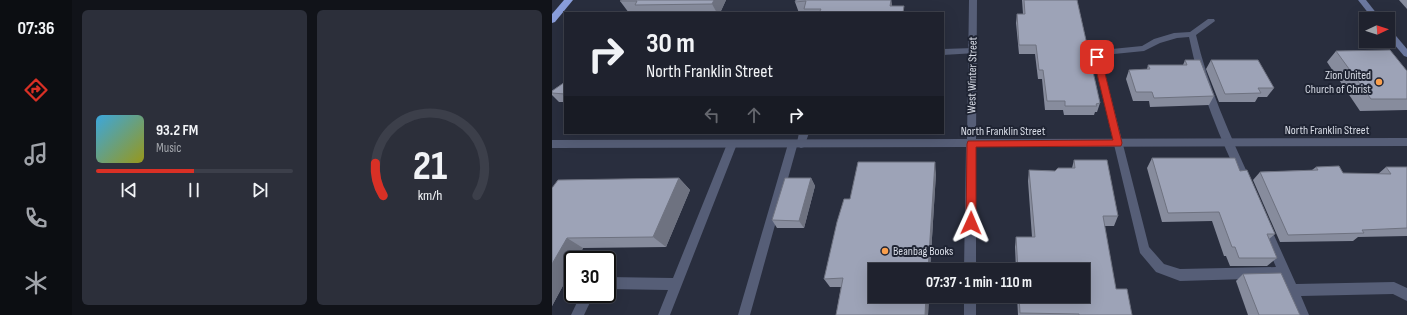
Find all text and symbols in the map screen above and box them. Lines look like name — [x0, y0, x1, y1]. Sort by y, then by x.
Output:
north arrow — [1359, 12, 1395, 48]
map controls — [1359, 12, 1395, 48]
text: 07:36 — [18, 18, 54, 39]
text: 30 m — [646, 27, 695, 60]
icon: right — [580, 28, 632, 80]
street label: West Winter Street — [964, 36, 981, 113]
pin — [1080, 40, 1114, 74]
icon: arrive — [1086, 46, 1108, 68]
text: North Franklin Street — [646, 61, 773, 82]
place label: Zion United Church of Christ — [1305, 68, 1371, 97]
icon: directions — [22, 76, 50, 104]
marker: Zion United Church of Christ — [1374, 77, 1384, 87]
icon: left — [701, 104, 723, 126]
icon: ahead — [743, 104, 765, 126]
icon: right — [785, 104, 807, 126]
text: 93.2 FM — [156, 121, 198, 140]
street label: North Franklin Street — [1285, 123, 1370, 138]
street label: North Franklin Street — [961, 124, 1046, 139]
icon: music — [22, 140, 50, 168]
text: Music — [156, 140, 181, 156]
text: 21 — [412, 141, 447, 190]
icon: previous — [118, 179, 140, 201]
icon: pause — [183, 179, 205, 201]
icon: next — [249, 179, 271, 201]
text: km/h — [417, 186, 442, 203]
position arrow — [950, 202, 992, 244]
icon: phone — [22, 204, 50, 232]
place label: Beanbag Books — [893, 244, 953, 259]
marker: Beanbag Books — [880, 246, 890, 256]
speed limit sign: 30 — [564, 251, 616, 303]
icon: climate — [22, 269, 50, 297]
text: 07:37 · 1 min · 110 m — [926, 273, 1032, 292]

